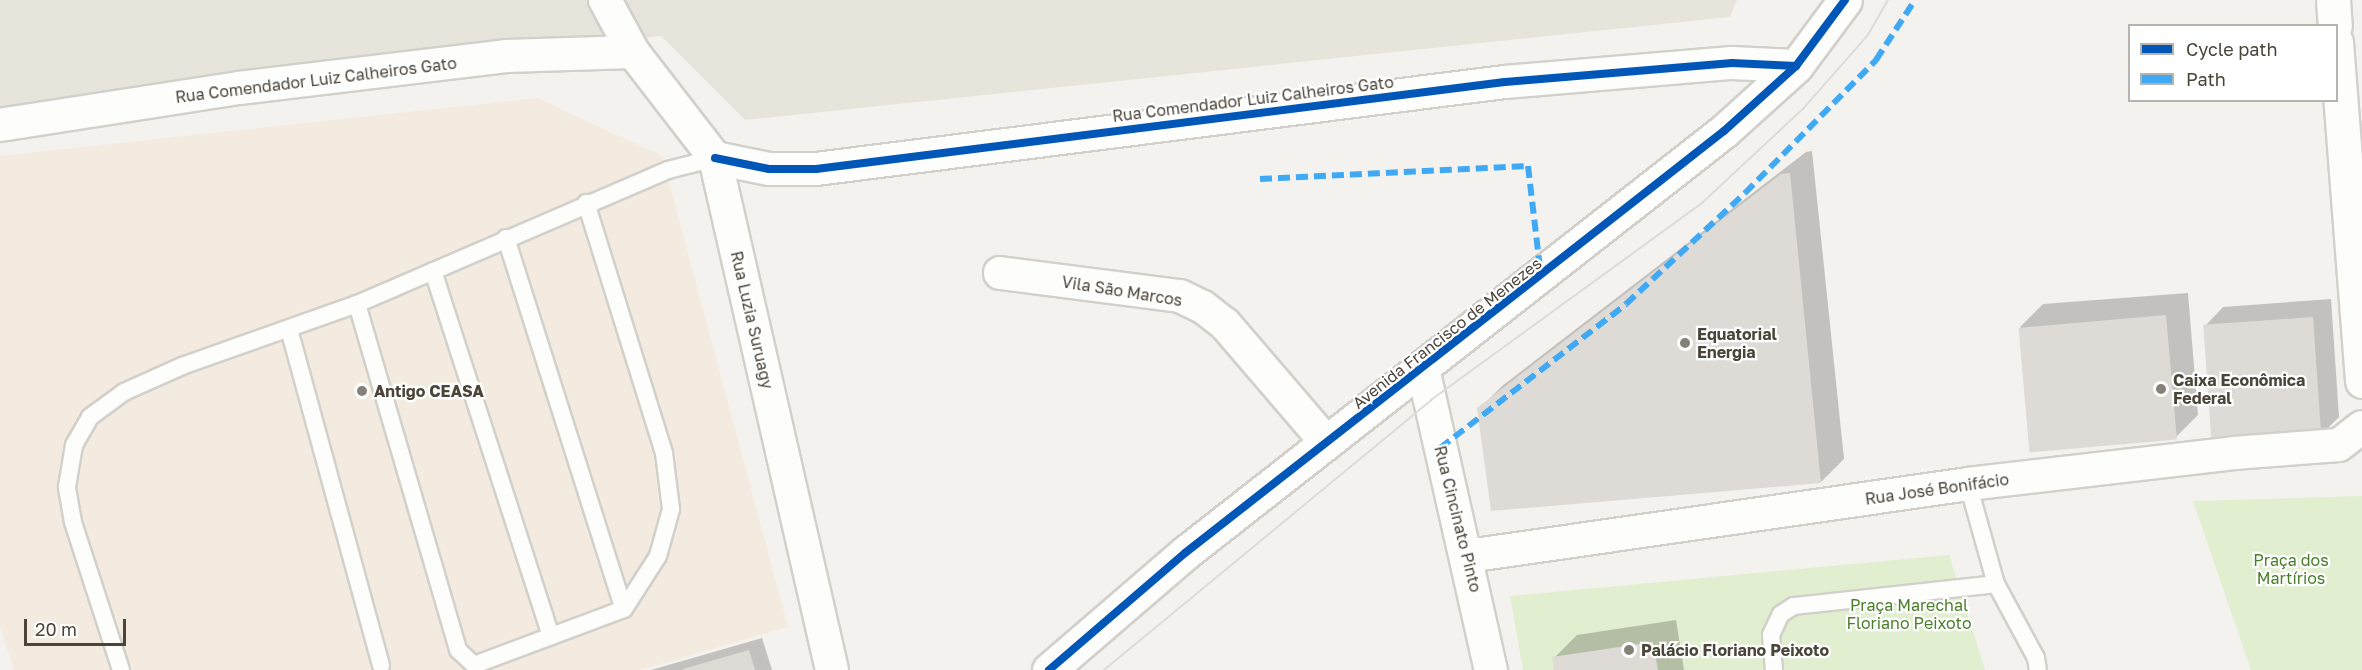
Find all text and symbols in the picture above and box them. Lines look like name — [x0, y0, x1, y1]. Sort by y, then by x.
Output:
legend — [2128, 24, 2338, 102]
text: Cycle path — [2186, 38, 2278, 60]
street label: Rua Comendador Luiz Calheiros Gato — [174, 53, 458, 107]
text: Path — [2186, 68, 2226, 90]
street label: Rua Comendador Luiz Calheiros Gato — [1111, 72, 1395, 126]
street label: Rua Luzia Suruagy — [727, 249, 777, 391]
street label: Avenida Francisco de Menezes — [1349, 253, 1545, 413]
street label: Vila São Marcos — [1060, 272, 1184, 310]
place label: Equatorial Energia — [1697, 324, 1777, 362]
marker: Equatorial Energia — [1678, 336, 1692, 350]
place label: Caixa Econômica Federal — [2173, 370, 2305, 408]
place label: Antigo CEASA — [374, 381, 484, 401]
marker: Caixa Econômica Federal — [2154, 382, 2168, 396]
marker: Antigo CEASA — [355, 384, 369, 398]
street label: Rua Cincinato Pinto — [1430, 444, 1486, 594]
street label: Rua José Bonifácio — [1864, 469, 2010, 509]
park label: Praça dos Martírios — [2253, 550, 2329, 588]
park label: Praça Marechal Floriano Peixoto — [1846, 595, 1972, 633]
scale bar — [27, 607, 129, 645]
text: 20 m — [35, 618, 77, 640]
place label: Palácio Floriano Peixoto — [1641, 640, 1829, 660]
marker: Palácio Floriano Peixoto — [1622, 643, 1636, 657]

